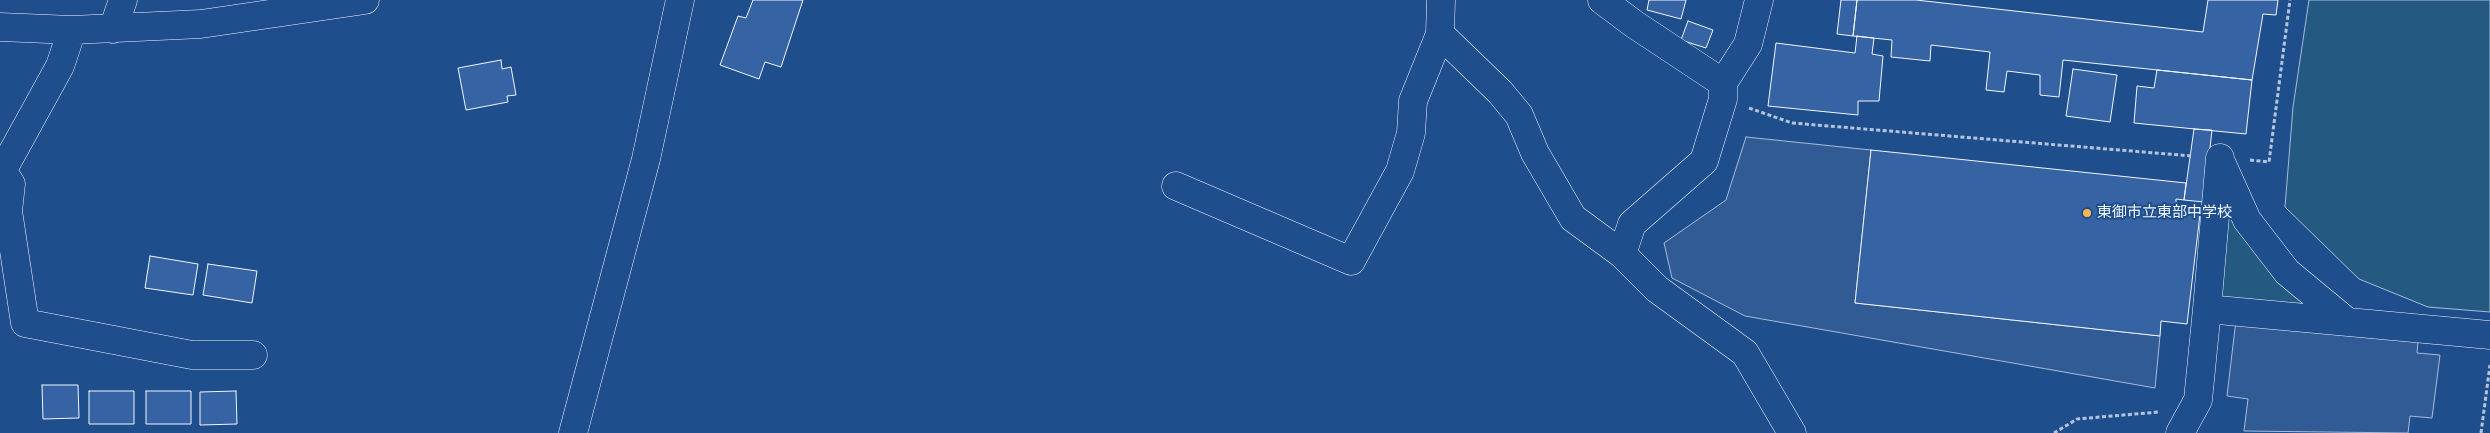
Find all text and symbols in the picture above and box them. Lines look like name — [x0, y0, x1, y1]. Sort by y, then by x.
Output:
place label: 東御市立東部中学校 — [2097, 204, 2232, 222]
marker: 東御市立東部中学校 — [2081, 207, 2093, 219]

